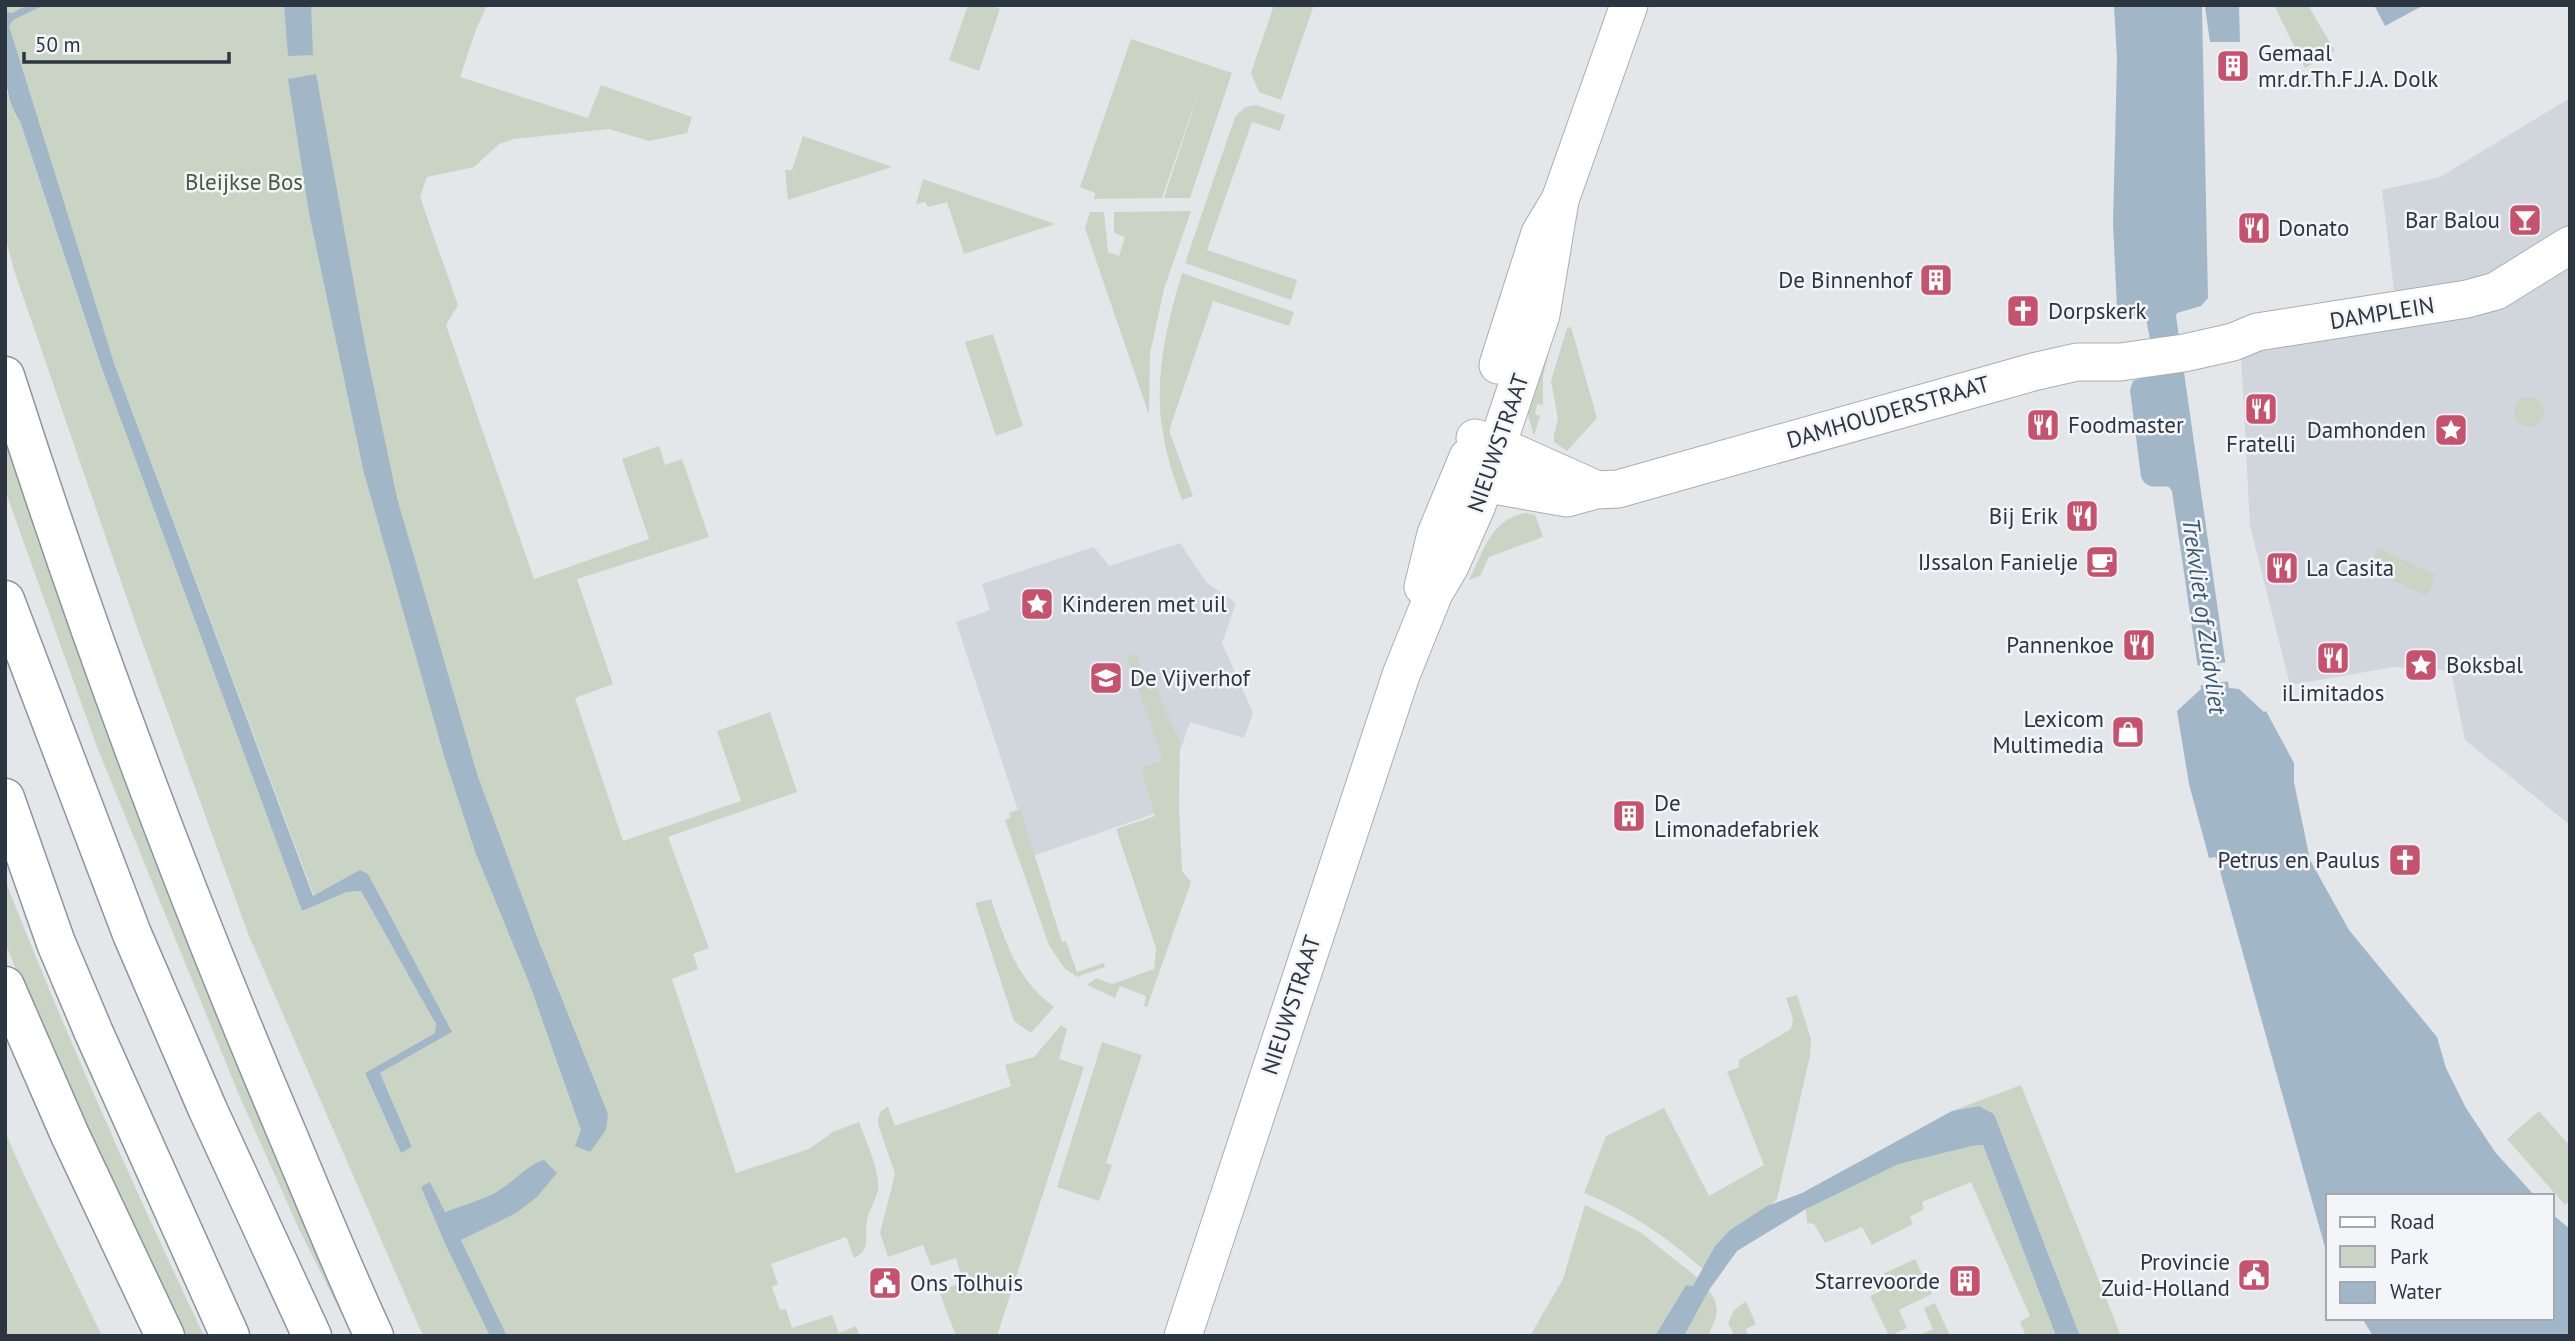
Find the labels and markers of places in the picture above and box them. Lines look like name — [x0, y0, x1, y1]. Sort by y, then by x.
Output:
place label: Gemaal mr.dr.Th.F.J.A. Dolk — [2258, 38, 2438, 93]
building icon: Gemaal mr.dr.Th.F.J.A. Dolk — [2214, 47, 2252, 85]
bar icon: Bar Balou — [2506, 201, 2544, 239]
place label: Bar Balou — [2405, 205, 2500, 234]
restaurant icon: Donato — [2235, 209, 2273, 247]
place label: Donato — [2278, 213, 2349, 242]
building icon: De Binnenhof — [1917, 261, 1955, 299]
place label: De Binnenhof — [1778, 265, 1914, 294]
church icon: Dorpskerk — [2004, 292, 2042, 330]
place label: Dorpskerk — [2048, 296, 2147, 325]
restaurant icon: Fratelli — [2242, 390, 2280, 428]
restaurant icon: Foodmaster — [2024, 406, 2062, 444]
place label: Foodmaster — [2068, 410, 2184, 439]
place icon: Damhonden — [2432, 411, 2470, 449]
place label: Damhonden — [2307, 415, 2426, 444]
place label: Fratelli — [2226, 429, 2296, 458]
restaurant icon: Bij Erik — [2063, 497, 2101, 535]
place label: Bij Erik — [1989, 501, 2058, 530]
cafe icon: IJssalon Fanielje — [2083, 543, 2121, 581]
place label: IJssalon Fanielje — [1918, 547, 2078, 576]
restaurant icon: La Casita — [2263, 549, 2301, 587]
place label: La Casita — [2306, 553, 2394, 582]
place icon: Kinderen met uil — [1018, 585, 1056, 623]
place label: Kinderen met uil — [1062, 589, 1227, 618]
restaurant icon: Pannenkoe — [2120, 626, 2158, 664]
place label: Pannenkoe — [2006, 630, 2114, 659]
restaurant icon: iLimitados — [2314, 639, 2352, 677]
place icon: Boksbal — [2402, 646, 2440, 684]
place label: Boksbal — [2446, 650, 2523, 679]
school or university icon: De Vijverhof — [1087, 659, 1125, 697]
place label: De Vijverhof — [1130, 663, 1252, 692]
place label: iLimitados — [2282, 678, 2384, 707]
place label: Lexicom Multimedia — [1992, 704, 2104, 759]
shop icon: Lexicom Multimedia — [2109, 713, 2147, 751]
place label: De Limonadefabriek — [1654, 788, 1819, 843]
building icon: De Limonadefabriek — [1610, 797, 1648, 835]
church icon: Petrus en Paulus — [2386, 841, 2424, 879]
place label: Petrus en Paulus — [2217, 845, 2380, 874]
place label: Provincie Zuid-Holland — [2101, 1247, 2230, 1302]
public building icon: Provincie Zuid-Holland — [2235, 1256, 2273, 1294]
building icon: Starrevoorde — [1946, 1262, 1984, 1300]
public building icon: Ons Tolhuis — [866, 1264, 904, 1302]
place label: Starrevoorde — [1814, 1266, 1940, 1295]
place label: Ons Tolhuis — [910, 1268, 1023, 1297]

